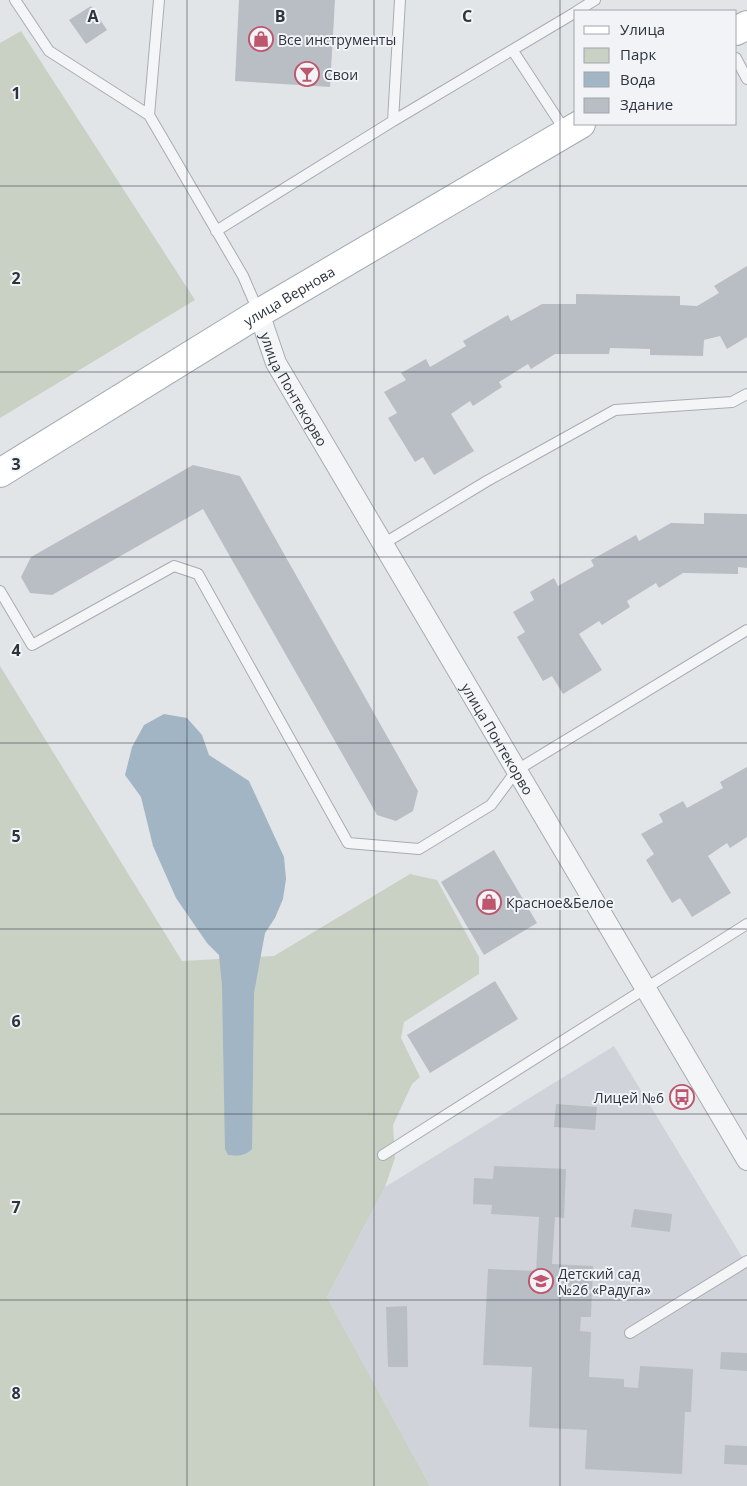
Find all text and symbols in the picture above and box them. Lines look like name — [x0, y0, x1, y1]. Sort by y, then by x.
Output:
text: A — [87, 5, 99, 27]
text: B — [275, 5, 285, 27]
text: C — [462, 5, 472, 27]
legend — [574, 10, 737, 125]
text: Улица — [620, 19, 665, 39]
shop icon: Все инструменты — [248, 26, 274, 52]
place label: Все инструменты — [278, 30, 396, 49]
text: Парк — [620, 44, 656, 64]
bar icon: Свои — [294, 61, 320, 87]
place label: Свои — [324, 65, 358, 84]
text: Вода — [620, 69, 656, 89]
text: 1 — [11, 82, 21, 104]
text: Здание — [620, 94, 673, 114]
street label: улица Вернова — [240, 261, 338, 330]
text: 2 — [11, 267, 21, 289]
street label: улица Понтекорво — [257, 329, 332, 449]
text: 3 — [11, 453, 21, 475]
text: 4 — [11, 639, 21, 661]
street label: улица Понтекорво — [457, 679, 538, 798]
text: 5 — [11, 825, 21, 847]
shop icon: Красное&Белое — [476, 889, 502, 915]
place label: Красное&Белое — [506, 893, 614, 912]
text: 6 — [11, 1010, 21, 1032]
bus stop icon: Лицей №6 — [669, 1084, 695, 1110]
place label: Лицей №6 — [594, 1088, 664, 1107]
text: 7 — [11, 1196, 21, 1218]
place label: Детский сад №26 «Радуга» — [558, 1264, 651, 1299]
school or university icon: Детский сад №26 «Радуга» — [528, 1268, 554, 1294]
text: 8 — [11, 1382, 21, 1404]

